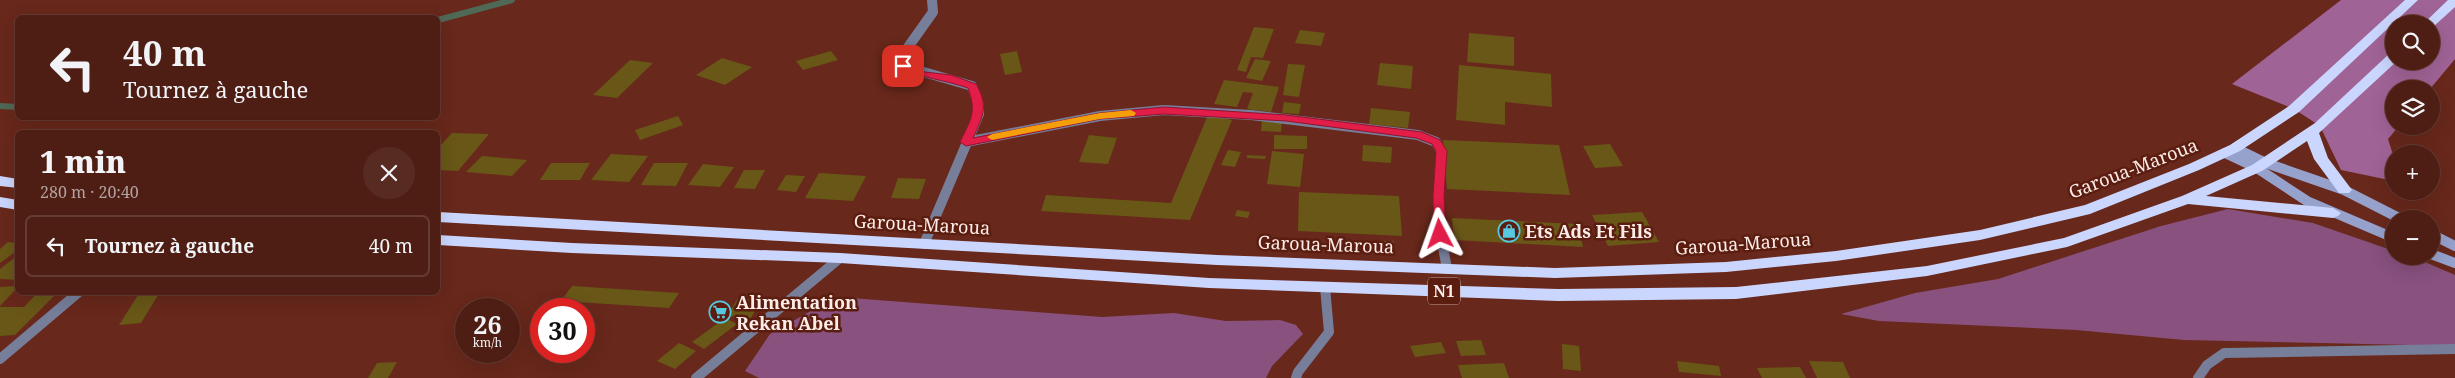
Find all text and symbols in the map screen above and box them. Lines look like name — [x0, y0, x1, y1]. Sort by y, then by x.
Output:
map controls — [2385, 15, 2440, 265]
button: search — [2385, 15, 2440, 70]
text: 40 m — [123, 29, 206, 76]
icon: left — [40, 35, 105, 100]
pin — [882, 45, 924, 87]
icon: arrive — [889, 52, 917, 80]
text: Tournez à gauche — [123, 74, 308, 104]
button: layers — [2385, 80, 2440, 135]
street label: Garoua-Maroua — [2065, 132, 2201, 204]
text: 1 min — [40, 141, 126, 182]
button: + — [2385, 145, 2440, 200]
button: close — [363, 147, 415, 199]
text: 280 m · 20:40 — [40, 181, 139, 203]
position arrow — [1413, 207, 1465, 259]
street label: Garoua-Maroua — [853, 208, 991, 240]
button: − — [2385, 210, 2440, 265]
shop icon: Ets Ads Et Fils — [1497, 219, 1521, 243]
place label: Ets Ads Et Fils — [1525, 219, 1652, 243]
street label: Garoua-Maroua — [1674, 226, 1812, 260]
street label: Garoua-Maroua — [1257, 230, 1395, 258]
icon: left — [42, 232, 70, 260]
text: Tournez à gauche — [85, 233, 254, 259]
text: 40 m — [369, 233, 413, 259]
road number: N1 — [1428, 278, 1460, 304]
place label: Alimentation Rekan Abel — [736, 290, 857, 335]
speed limit sign: 30 — [530, 298, 595, 363]
supermarket icon: Alimentation Rekan Abel — [708, 300, 732, 324]
text: 26 — [473, 307, 502, 341]
text: km/h — [473, 334, 502, 351]

